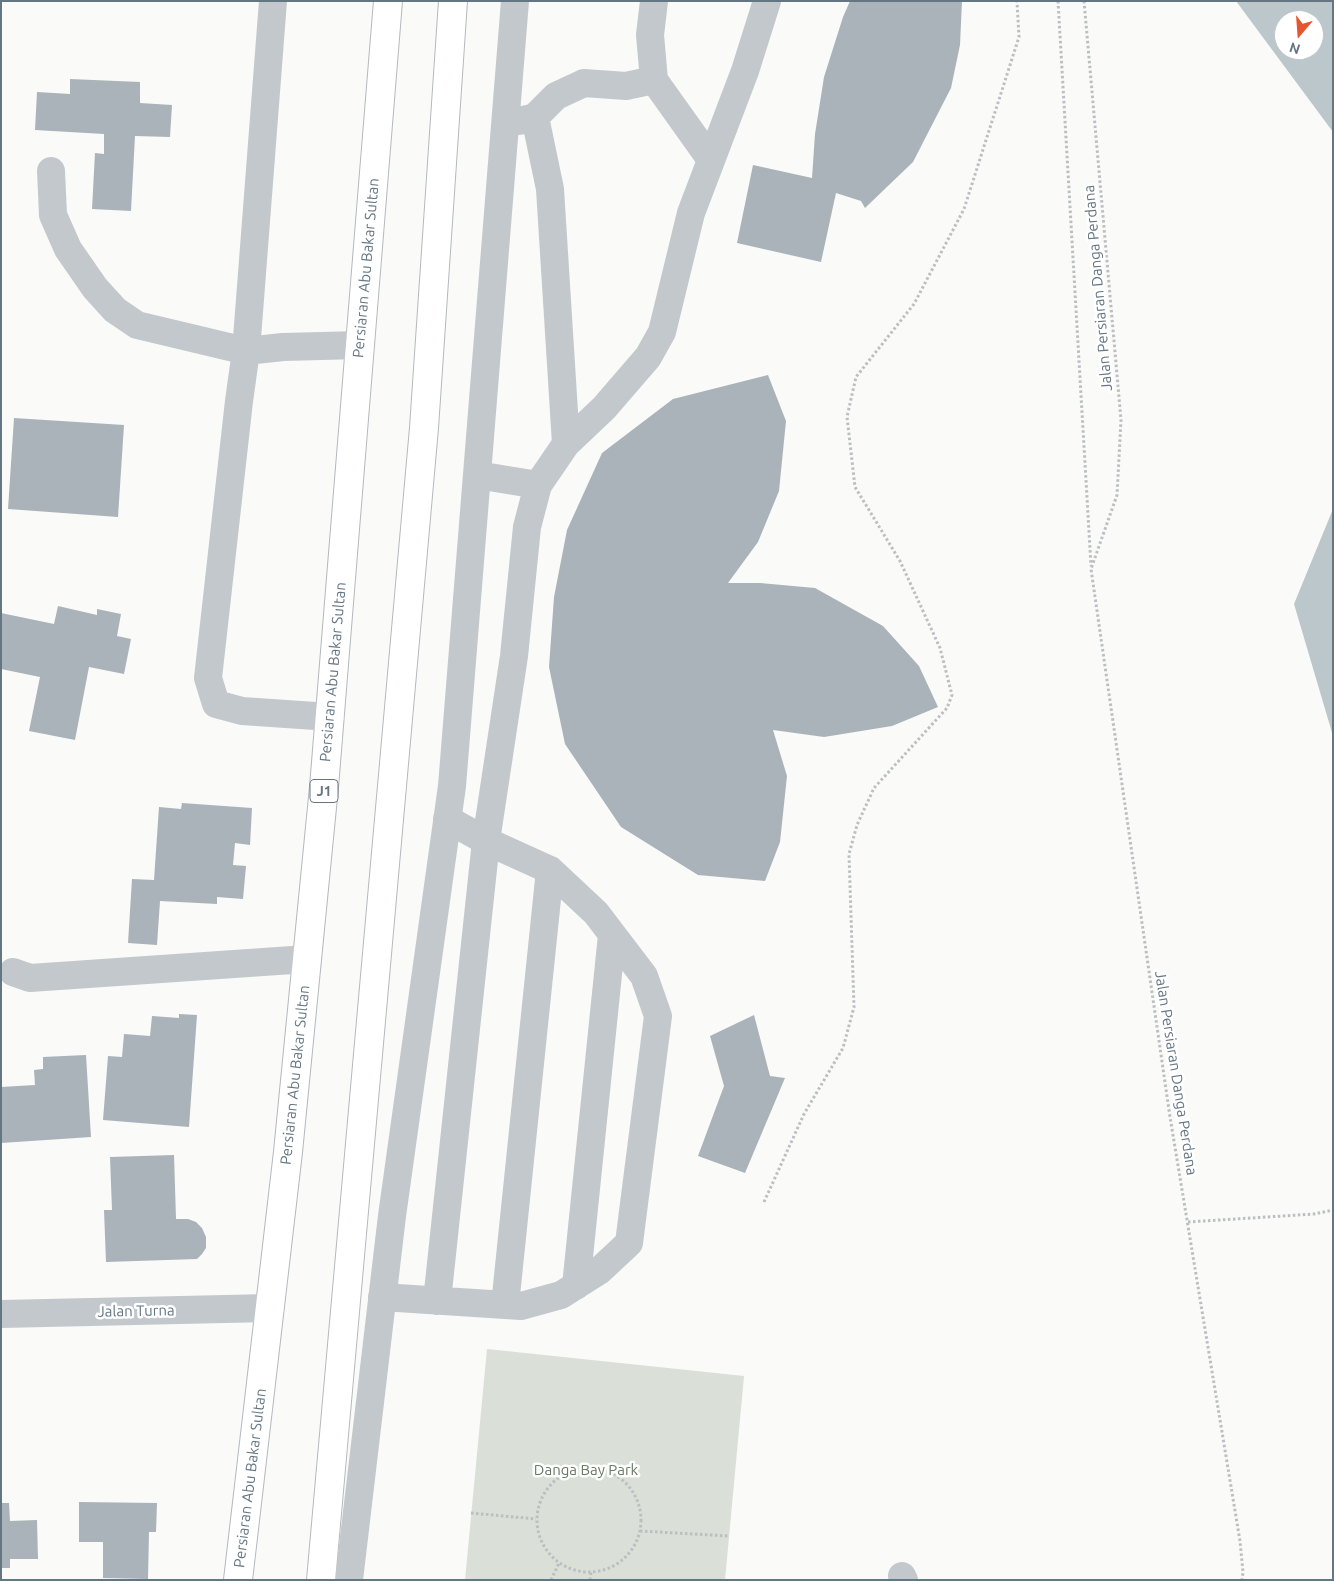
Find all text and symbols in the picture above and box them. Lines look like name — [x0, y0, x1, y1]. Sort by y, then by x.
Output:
north arrow — [1274, 10, 1324, 60]
text: N — [1287, 39, 1302, 58]
street label: Persiaran Abu Bakar Sultan — [349, 177, 383, 359]
street label: Jalan Persiaran Danga Perdana — [1080, 184, 1116, 392]
street label: Persiaran Abu Bakar Sultan — [316, 581, 350, 763]
road number: J1 — [310, 779, 338, 802]
street label: Jalan Persiaran Danga Perdana — [1151, 970, 1201, 1176]
street label: Persiaran Abu Bakar Sultan — [277, 984, 313, 1166]
street label: Jalan Turna — [97, 1301, 175, 1321]
street label: Persiaran Abu Bakar Sultan — [230, 1387, 270, 1569]
park label: Danga Bay Park — [534, 1461, 638, 1479]

